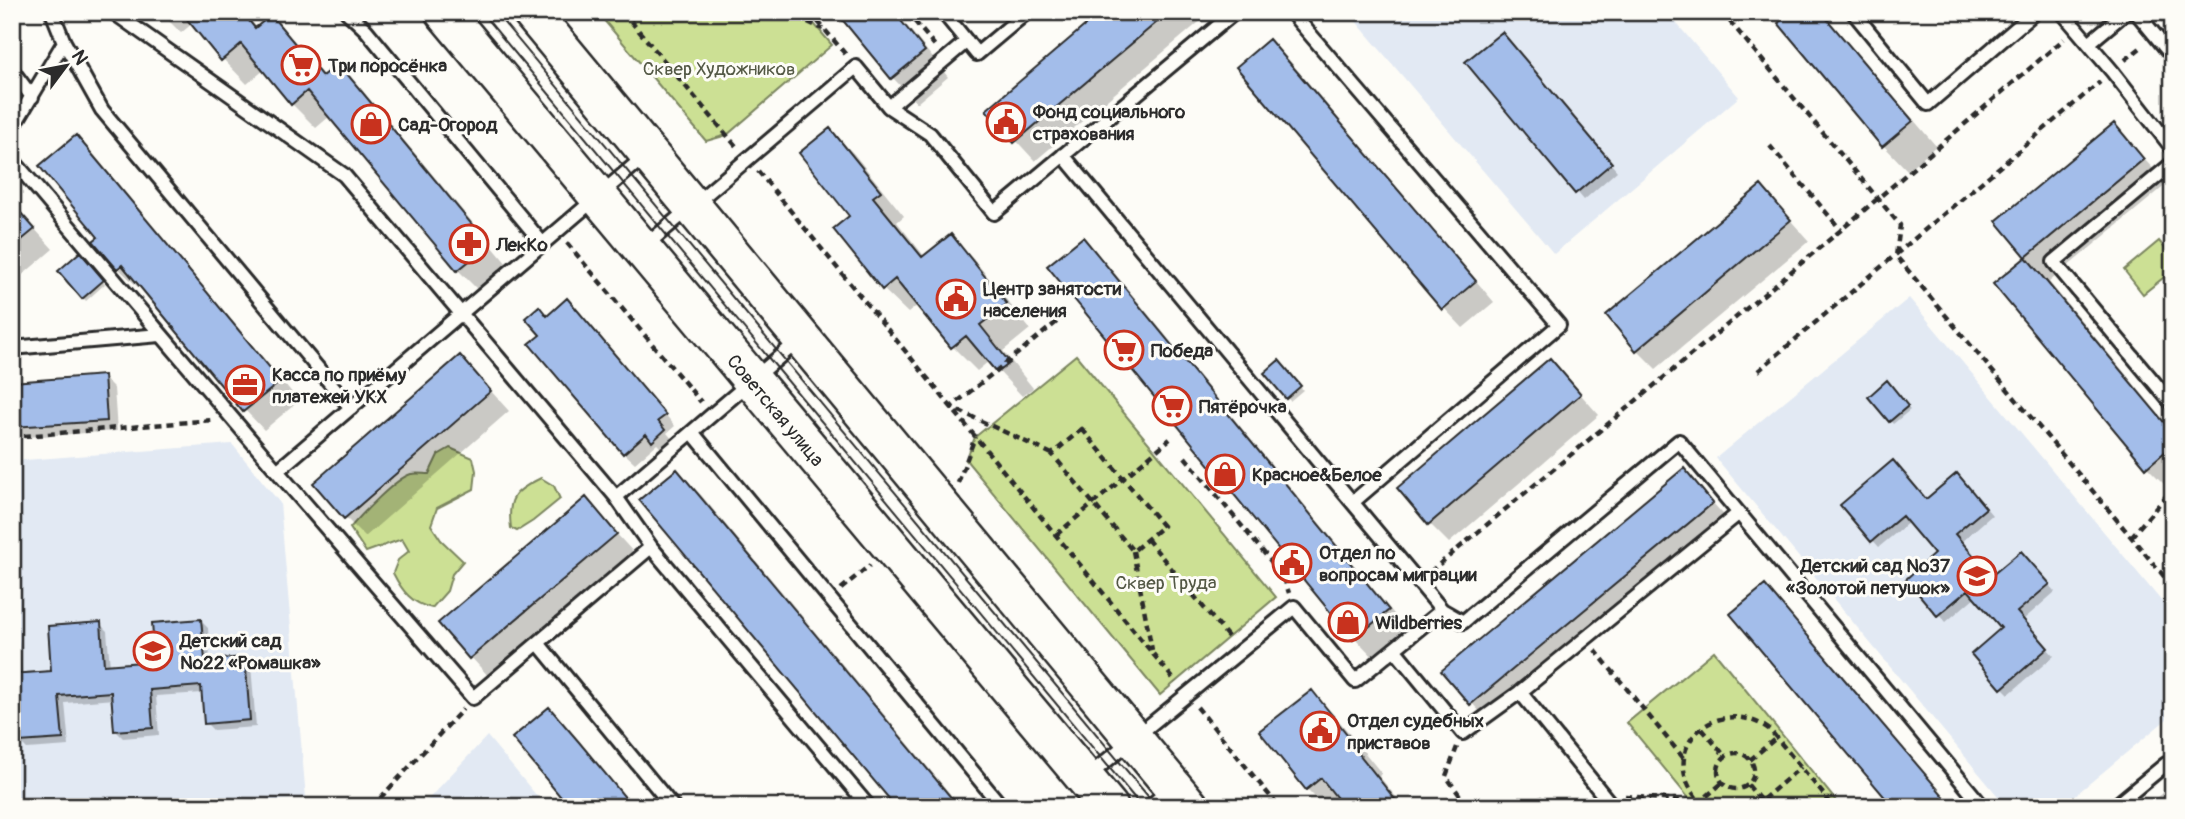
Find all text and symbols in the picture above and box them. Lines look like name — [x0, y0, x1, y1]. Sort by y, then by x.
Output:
north arrow — [32, 32, 102, 102]
supermarket icon: Три поросёнка — [280, 44, 322, 86]
text: N — [66, 46, 93, 69]
place label: Три поросёнка — [327, 54, 447, 78]
park label: Сквер Художников — [643, 57, 795, 81]
place label: Фонд социального страхования — [1032, 100, 1186, 146]
public building icon: Фонд социального страхования — [985, 101, 1027, 143]
shop icon: Сад-Огород — [350, 103, 392, 145]
place label: Сад-Огород — [398, 113, 498, 137]
pharmacy icon: ЛекКо — [448, 223, 490, 265]
place label: ЛекКо — [495, 233, 548, 257]
place label: Центр занятости населения — [983, 277, 1122, 323]
public building icon: Центр занятости населения — [935, 278, 977, 320]
supermarket icon: Победа — [1103, 329, 1145, 371]
place label: Победа — [1151, 339, 1213, 363]
street label: Советская улица — [721, 350, 829, 472]
place label: Касса по приёму платежей УКХ — [272, 363, 407, 409]
office icon: Касса по приёму платежей УКХ — [224, 364, 266, 406]
supermarket icon: Пятёрочка — [1151, 385, 1193, 427]
place label: Пятёрочка — [1199, 395, 1287, 419]
shop icon: Красное&Белое — [1204, 453, 1246, 495]
place label: Красное&Белое — [1252, 463, 1382, 487]
place label: Отдел по вопросам миграции — [1319, 541, 1477, 587]
public building icon: Отдел по вопросам миграции — [1271, 542, 1313, 584]
place label: Детский сад №37 «Золотой петушок» — [1786, 554, 1951, 600]
school or university icon: Детский сад №37 «Золотой петушок» — [1956, 555, 1998, 597]
park label: Сквер Труда — [1115, 571, 1217, 595]
shop icon: Wildberries — [1327, 601, 1369, 643]
place label: Wildberries — [1375, 611, 1462, 635]
place label: Детский сад №22 «Ромашка» — [179, 629, 321, 675]
school or university icon: Детский сад №22 «Ромашка» — [132, 630, 174, 672]
place label: Отдел судебных приставов — [1347, 709, 1484, 755]
public building icon: Отдел судебных приставов — [1299, 710, 1341, 752]

